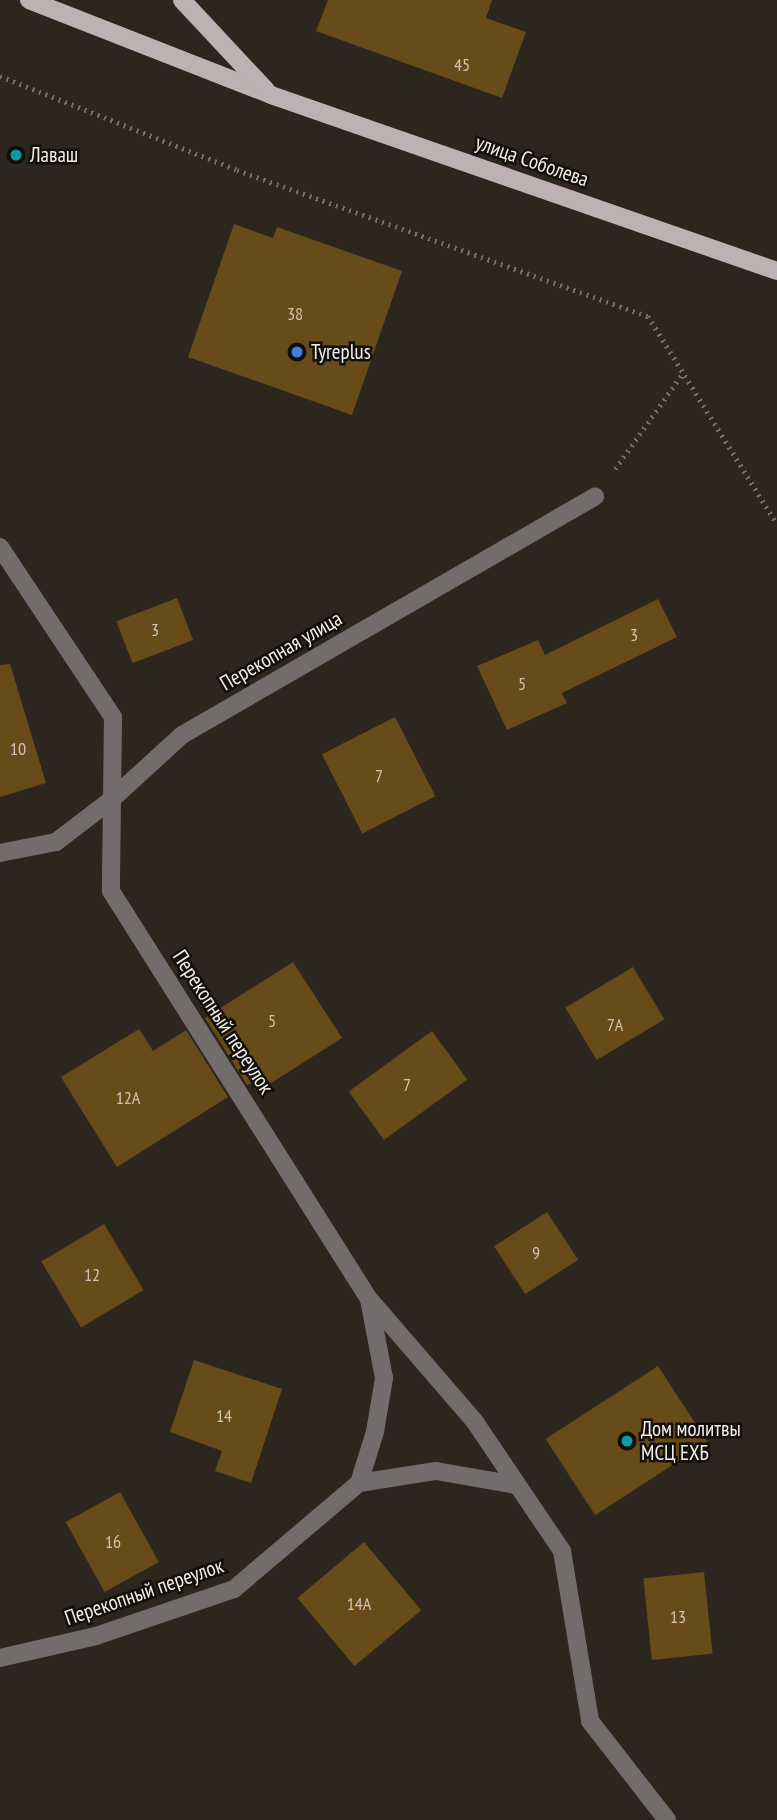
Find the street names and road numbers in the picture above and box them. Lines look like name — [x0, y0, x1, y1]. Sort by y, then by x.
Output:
street label: улица Соболева — [472, 130, 592, 192]
street label: Перекопная улица — [215, 606, 347, 696]
street label: Перекопный переулок — [167, 945, 279, 1099]
street label: Перекопный переулок — [61, 1553, 227, 1631]

